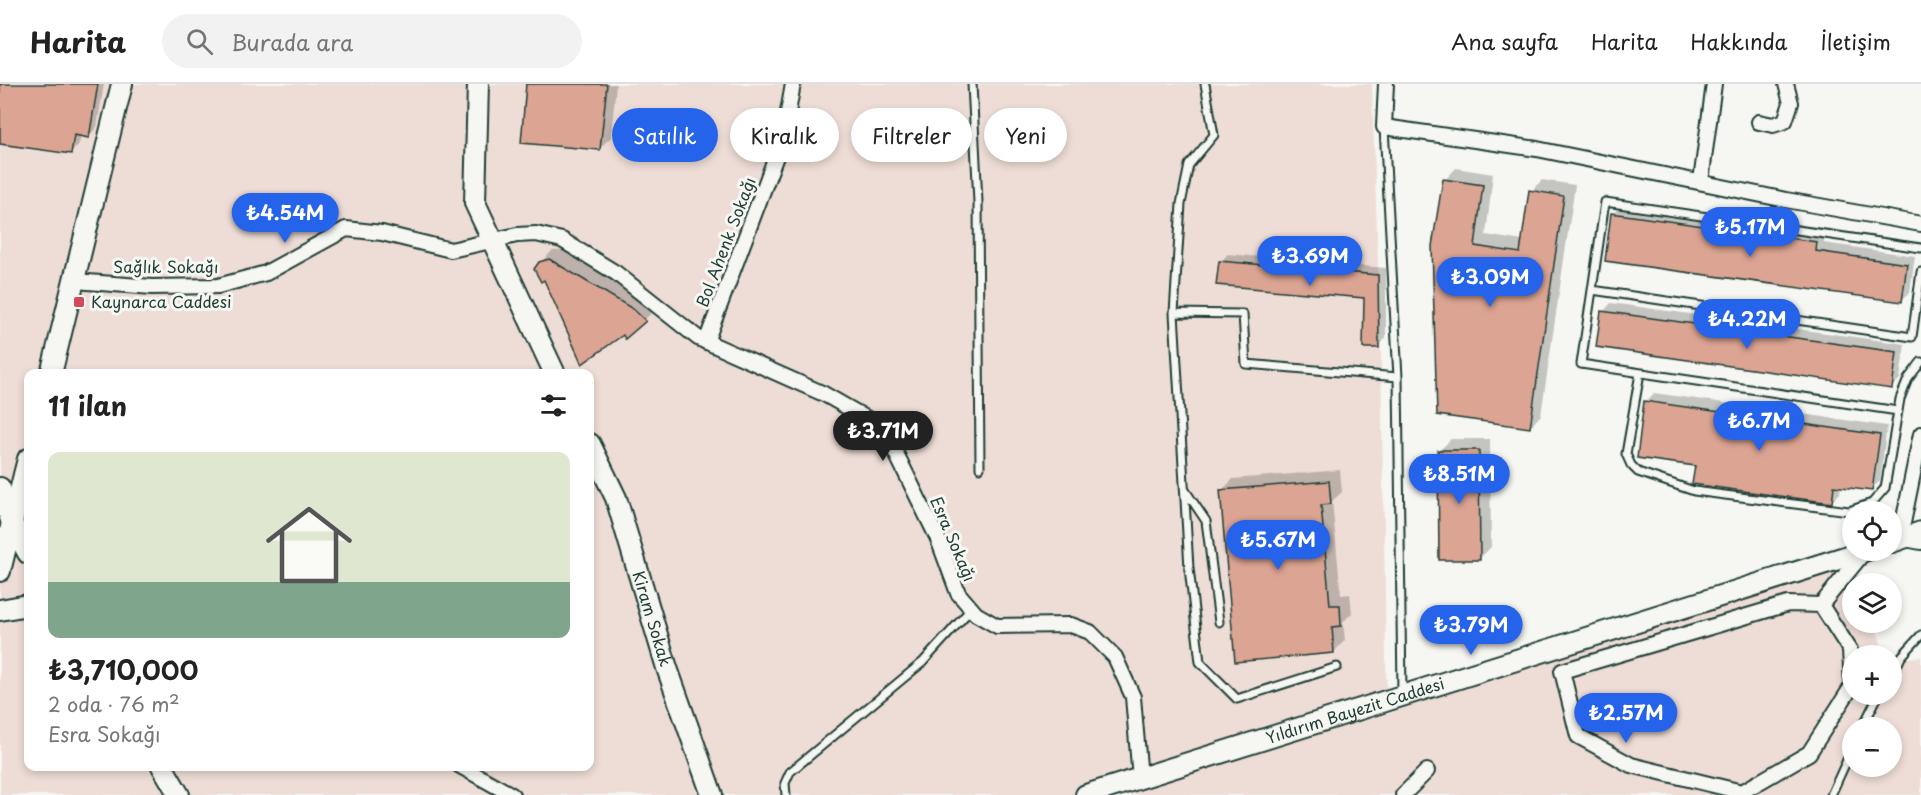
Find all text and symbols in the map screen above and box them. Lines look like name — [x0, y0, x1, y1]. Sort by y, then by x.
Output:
search box — [162, 14, 582, 68]
text: Harita — [30, 20, 126, 63]
icon: search — [183, 25, 216, 58]
text: Burada ara — [231, 25, 353, 58]
text: Ana sayfa — [1451, 25, 1558, 57]
text: Harita — [1591, 25, 1658, 57]
text: Hakkında — [1691, 25, 1787, 57]
text: İletişim — [1820, 25, 1891, 57]
chip: Satılık — [612, 108, 718, 162]
chip: Kiralık — [730, 108, 839, 162]
chip: Filtreler — [851, 108, 972, 162]
chip: Yeni — [984, 108, 1067, 162]
street label: Bol Ahenk Sokağı — [689, 173, 761, 310]
pin: ₺4.54M — [236, 193, 334, 244]
text: ₺4.54M — [246, 197, 324, 227]
pin: ₺5.17M — [1701, 207, 1799, 258]
text: ₺5.17M — [1715, 211, 1785, 241]
pin: ₺3.69M — [1261, 236, 1359, 287]
text: ₺3.69M — [1271, 240, 1349, 270]
street label: Sağlık Sokağı — [113, 254, 219, 278]
pin: ₺3.09M — [1441, 257, 1539, 308]
text: ₺3.09M — [1450, 261, 1530, 291]
place label: Kaynarca Caddesi — [91, 289, 231, 313]
marker: Kaynarca Caddesi — [72, 295, 86, 309]
pin: ₺4.22M — [1698, 299, 1796, 350]
text: ₺4.22M — [1707, 303, 1787, 333]
text: 11 ilan — [48, 386, 127, 425]
icon: filters — [537, 389, 570, 422]
pin: ₺6.7M — [1717, 401, 1801, 452]
text: ₺6.7M — [1727, 405, 1791, 435]
pin: ₺3.71M — [834, 411, 932, 462]
text: ₺3.71M — [847, 415, 919, 445]
pin: ₺8.51M — [1410, 454, 1508, 505]
text: ₺8.51M — [1423, 458, 1495, 488]
icon: home — [255, 491, 363, 599]
street label: Esra Sokağı — [925, 492, 983, 585]
map controls — [1842, 501, 1902, 777]
button: locate — [1842, 501, 1902, 561]
pin: ₺5.67M — [1229, 520, 1327, 571]
text: ₺5.67M — [1240, 524, 1316, 554]
street label: Kiram Sokak — [628, 568, 679, 669]
button: layers — [1842, 573, 1902, 633]
pin: ₺3.79M — [1422, 605, 1520, 656]
text: ₺3.79M — [1434, 609, 1508, 639]
button: + — [1842, 645, 1902, 705]
text: ₺3,710,000 — [48, 650, 198, 689]
street label: Yıldırım Bayezit Caddesi — [1263, 670, 1447, 749]
text: 2 oda · 76 m² — [48, 689, 180, 719]
pin: ₺2.57M — [1577, 693, 1675, 744]
text: ₺2.57M — [1588, 697, 1664, 727]
button: − — [1842, 717, 1902, 777]
text: Esra Sokağı — [48, 719, 161, 749]

